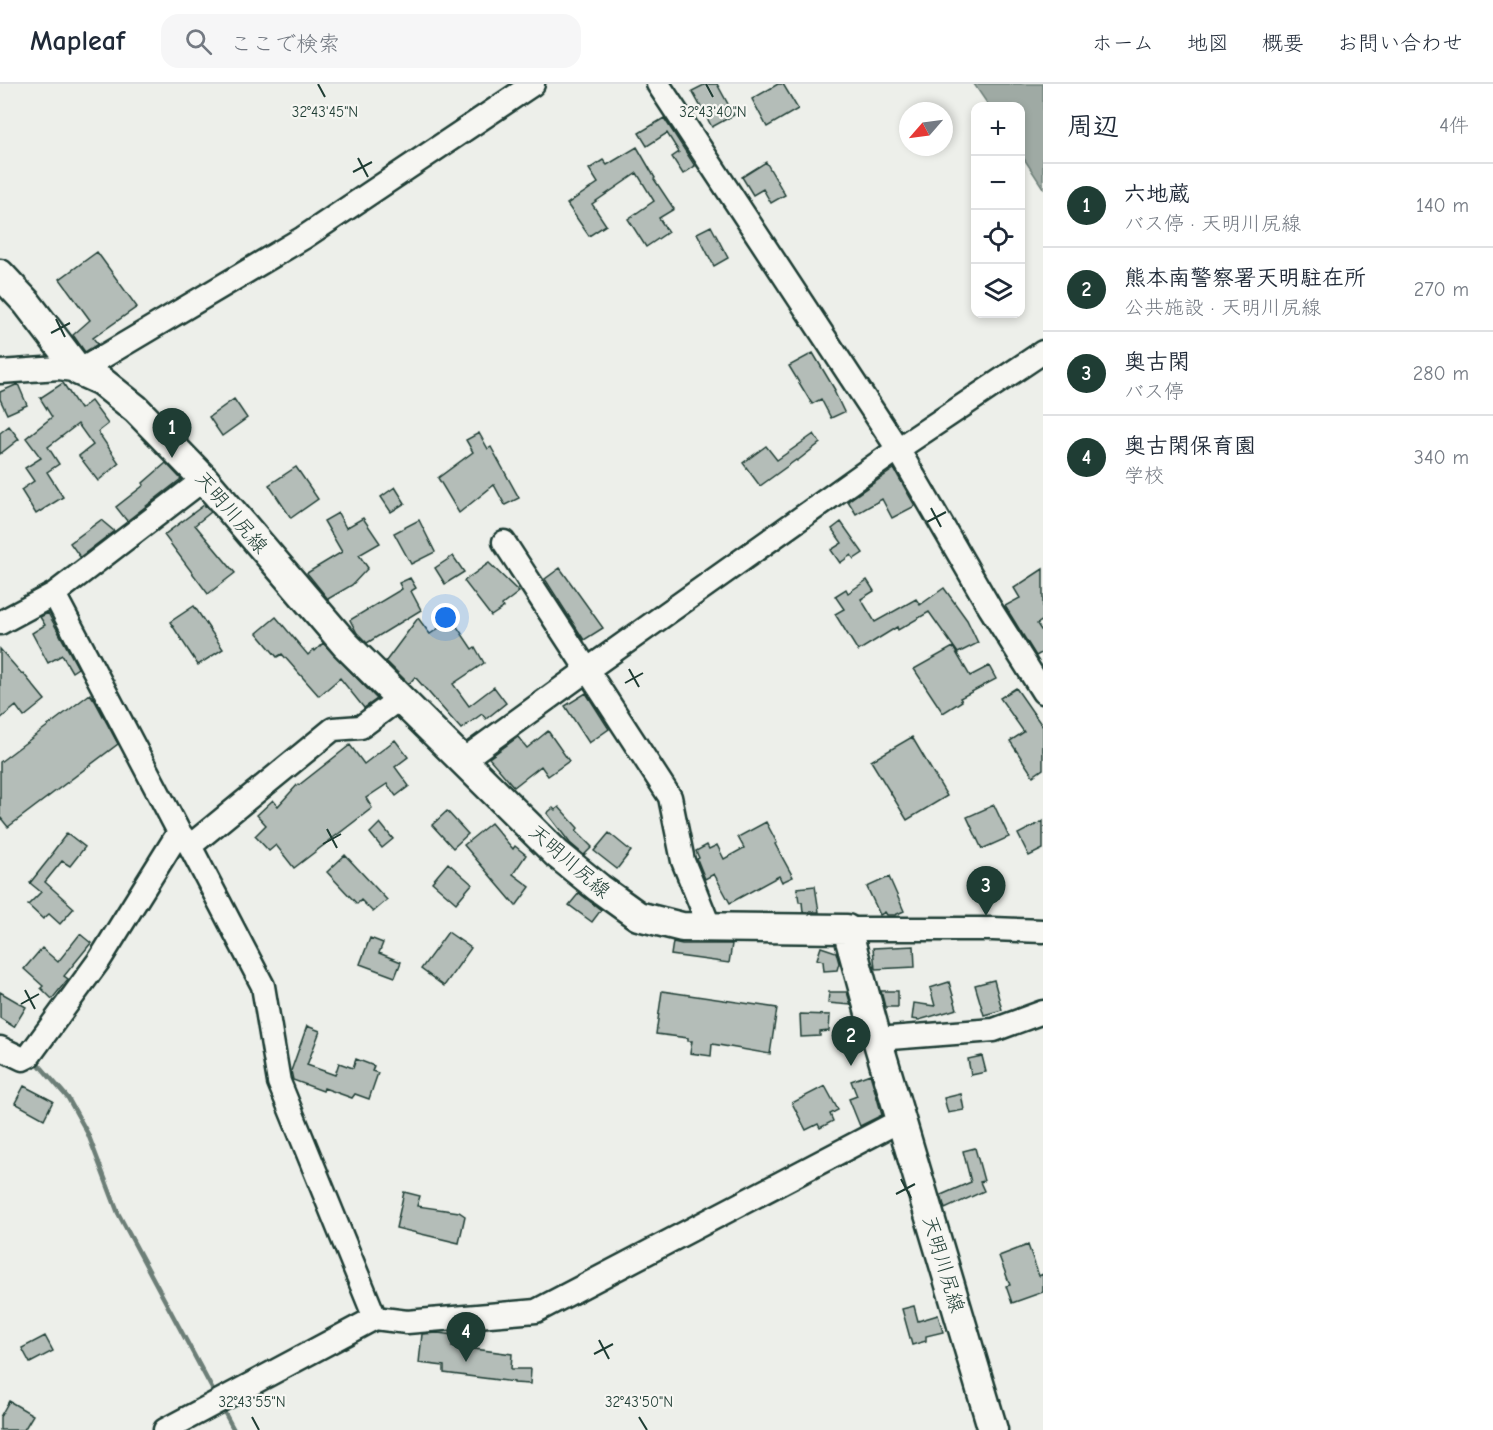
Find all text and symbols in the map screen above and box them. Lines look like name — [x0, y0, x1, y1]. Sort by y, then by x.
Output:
search box — [161, 14, 581, 68]
text: Mapleaf — [30, 25, 125, 57]
icon: search — [182, 25, 215, 58]
text: ここで検索 — [230, 31, 340, 57]
text: ホーム — [1092, 31, 1154, 55]
text: 地図 — [1187, 31, 1229, 55]
text: 概要 — [1262, 31, 1304, 55]
text: お問い合わせ — [1337, 31, 1463, 55]
north arrow — [899, 102, 953, 156]
map controls — [971, 102, 1025, 318]
button: + — [971, 102, 1025, 156]
text: 32°43'45"N — [292, 103, 358, 121]
text: 32°43'40"N — [679, 103, 747, 121]
text: 周辺 — [1067, 112, 1119, 142]
text: 4件 — [1439, 114, 1469, 137]
button: − — [971, 156, 1025, 210]
text: 六地蔵 — [1124, 181, 1190, 207]
text: 1 — [1083, 194, 1090, 217]
text: 140 m — [1416, 194, 1469, 217]
button: locate — [971, 210, 1025, 264]
text: バス停 · 天明川尻線 — [1124, 212, 1301, 235]
button: layers — [971, 264, 1025, 318]
text: 熊本南警察署天明駐在所 — [1124, 265, 1366, 291]
text: 2 — [1082, 278, 1091, 301]
text: 270 m — [1414, 278, 1469, 301]
text: 公共施設 · 天明川尻線 — [1124, 296, 1321, 319]
text: 奥古閑 — [1124, 349, 1190, 375]
text: 3 — [1082, 362, 1091, 385]
text: 280 m — [1413, 362, 1469, 385]
text: バス停 — [1124, 380, 1184, 403]
pin: 1 — [152, 408, 192, 458]
text: 奥古閑保育園 — [1124, 433, 1256, 459]
text: 4 — [1082, 446, 1091, 469]
text: 340 m — [1414, 446, 1469, 469]
text: 学校 — [1124, 464, 1164, 487]
street label: 天明川尻線 — [191, 467, 273, 558]
your location — [431, 603, 460, 632]
street label: 天明川尻線 — [524, 820, 615, 903]
pin: 3 — [966, 866, 1006, 916]
pin: 2 — [832, 1016, 870, 1066]
street label: 天明川尻線 — [918, 1213, 969, 1315]
pin: 4 — [446, 1312, 486, 1362]
text: 32°43'55"N — [218, 1393, 286, 1411]
text: 32°43'50"N — [605, 1393, 673, 1411]

